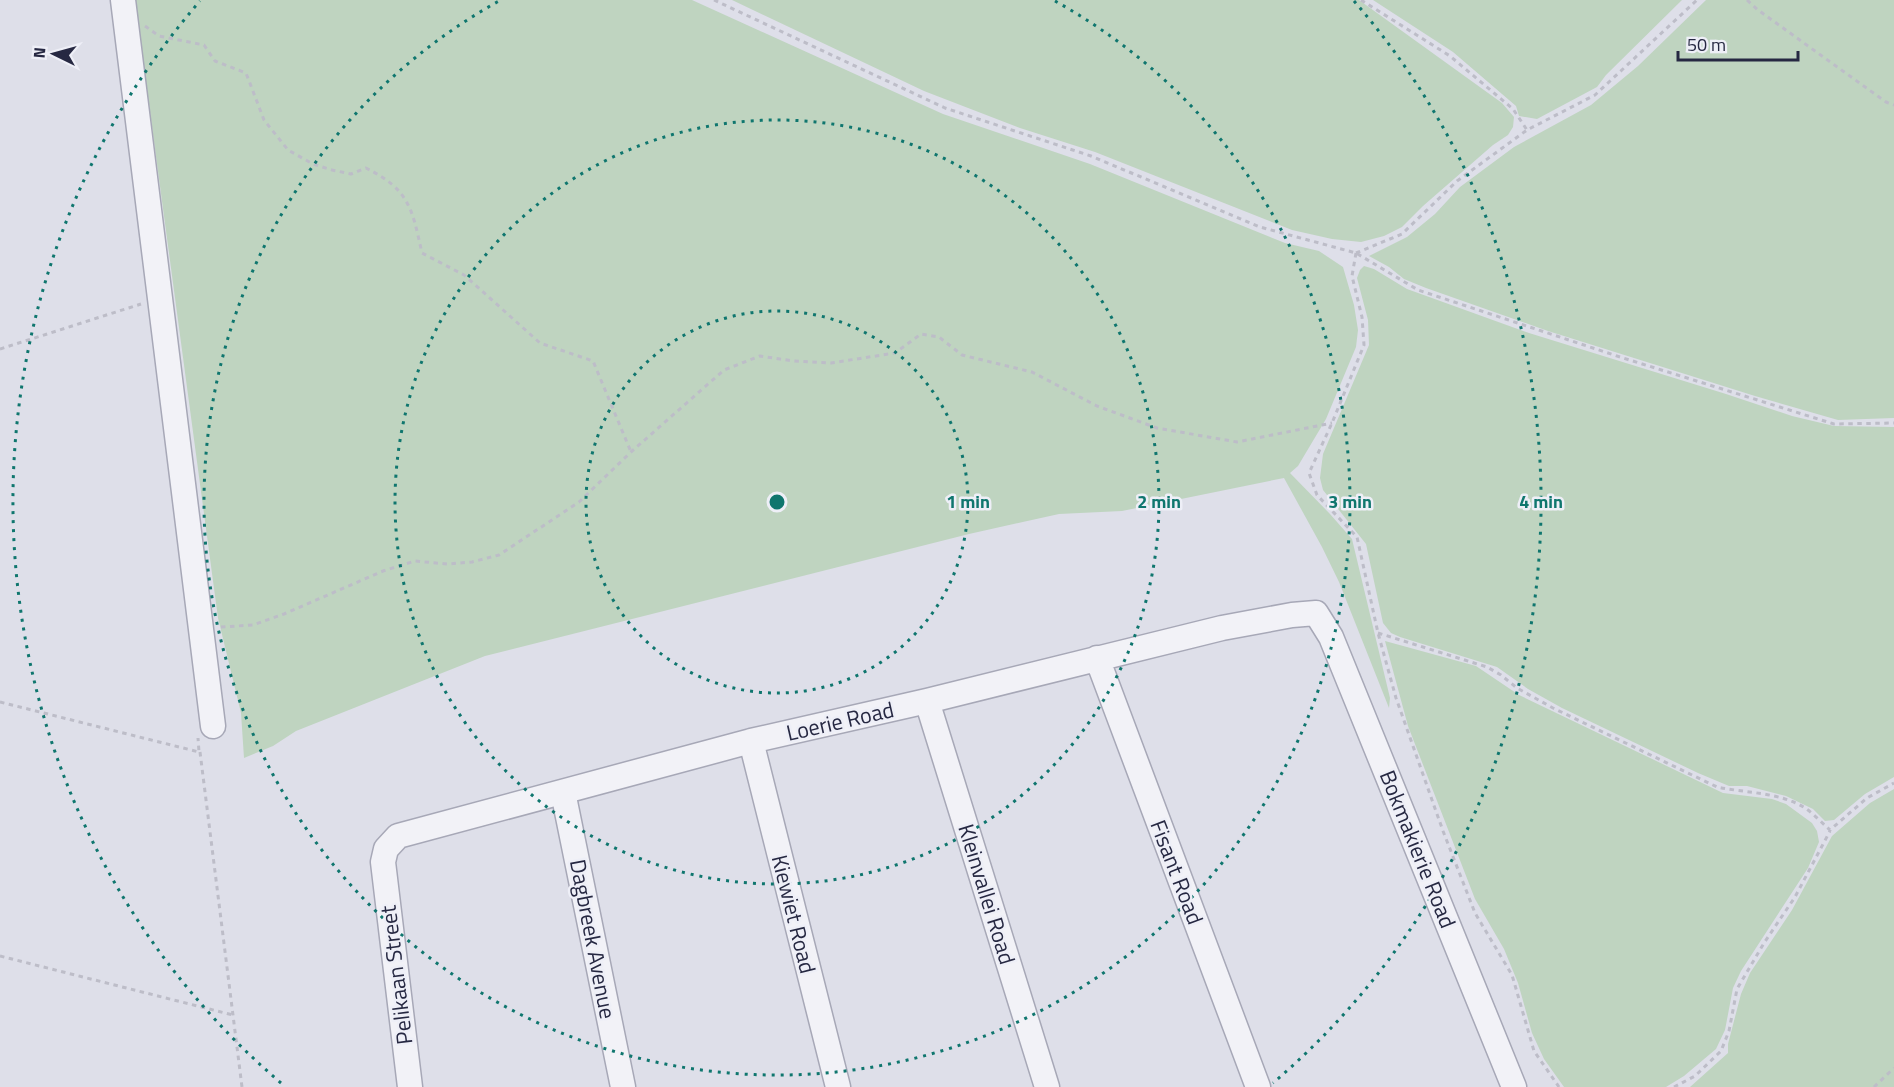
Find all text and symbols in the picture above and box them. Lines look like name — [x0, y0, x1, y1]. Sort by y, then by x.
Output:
north arrow — [24, 24, 84, 84]
scale bar — [1678, 24, 1798, 62]
text: 50 m — [1687, 31, 1726, 58]
text: N — [27, 46, 51, 59]
text: 1 min — [946, 488, 990, 515]
text: 2 min — [1137, 488, 1181, 515]
text: 3 min — [1328, 488, 1372, 515]
text: 4 min — [1519, 488, 1563, 515]
centre of rings — [767, 492, 787, 512]
street label: Loerie Road — [783, 692, 897, 750]
street label: Bokmakierie Road — [1371, 765, 1465, 933]
street label: Fisant Road — [1141, 815, 1213, 929]
street label: Kleinvallei Road — [950, 820, 1024, 968]
street label: Kiewiet Road — [763, 851, 825, 977]
street label: Dagbreek Avenue — [561, 856, 625, 1022]
street label: Pelikaan Street — [371, 903, 421, 1046]

